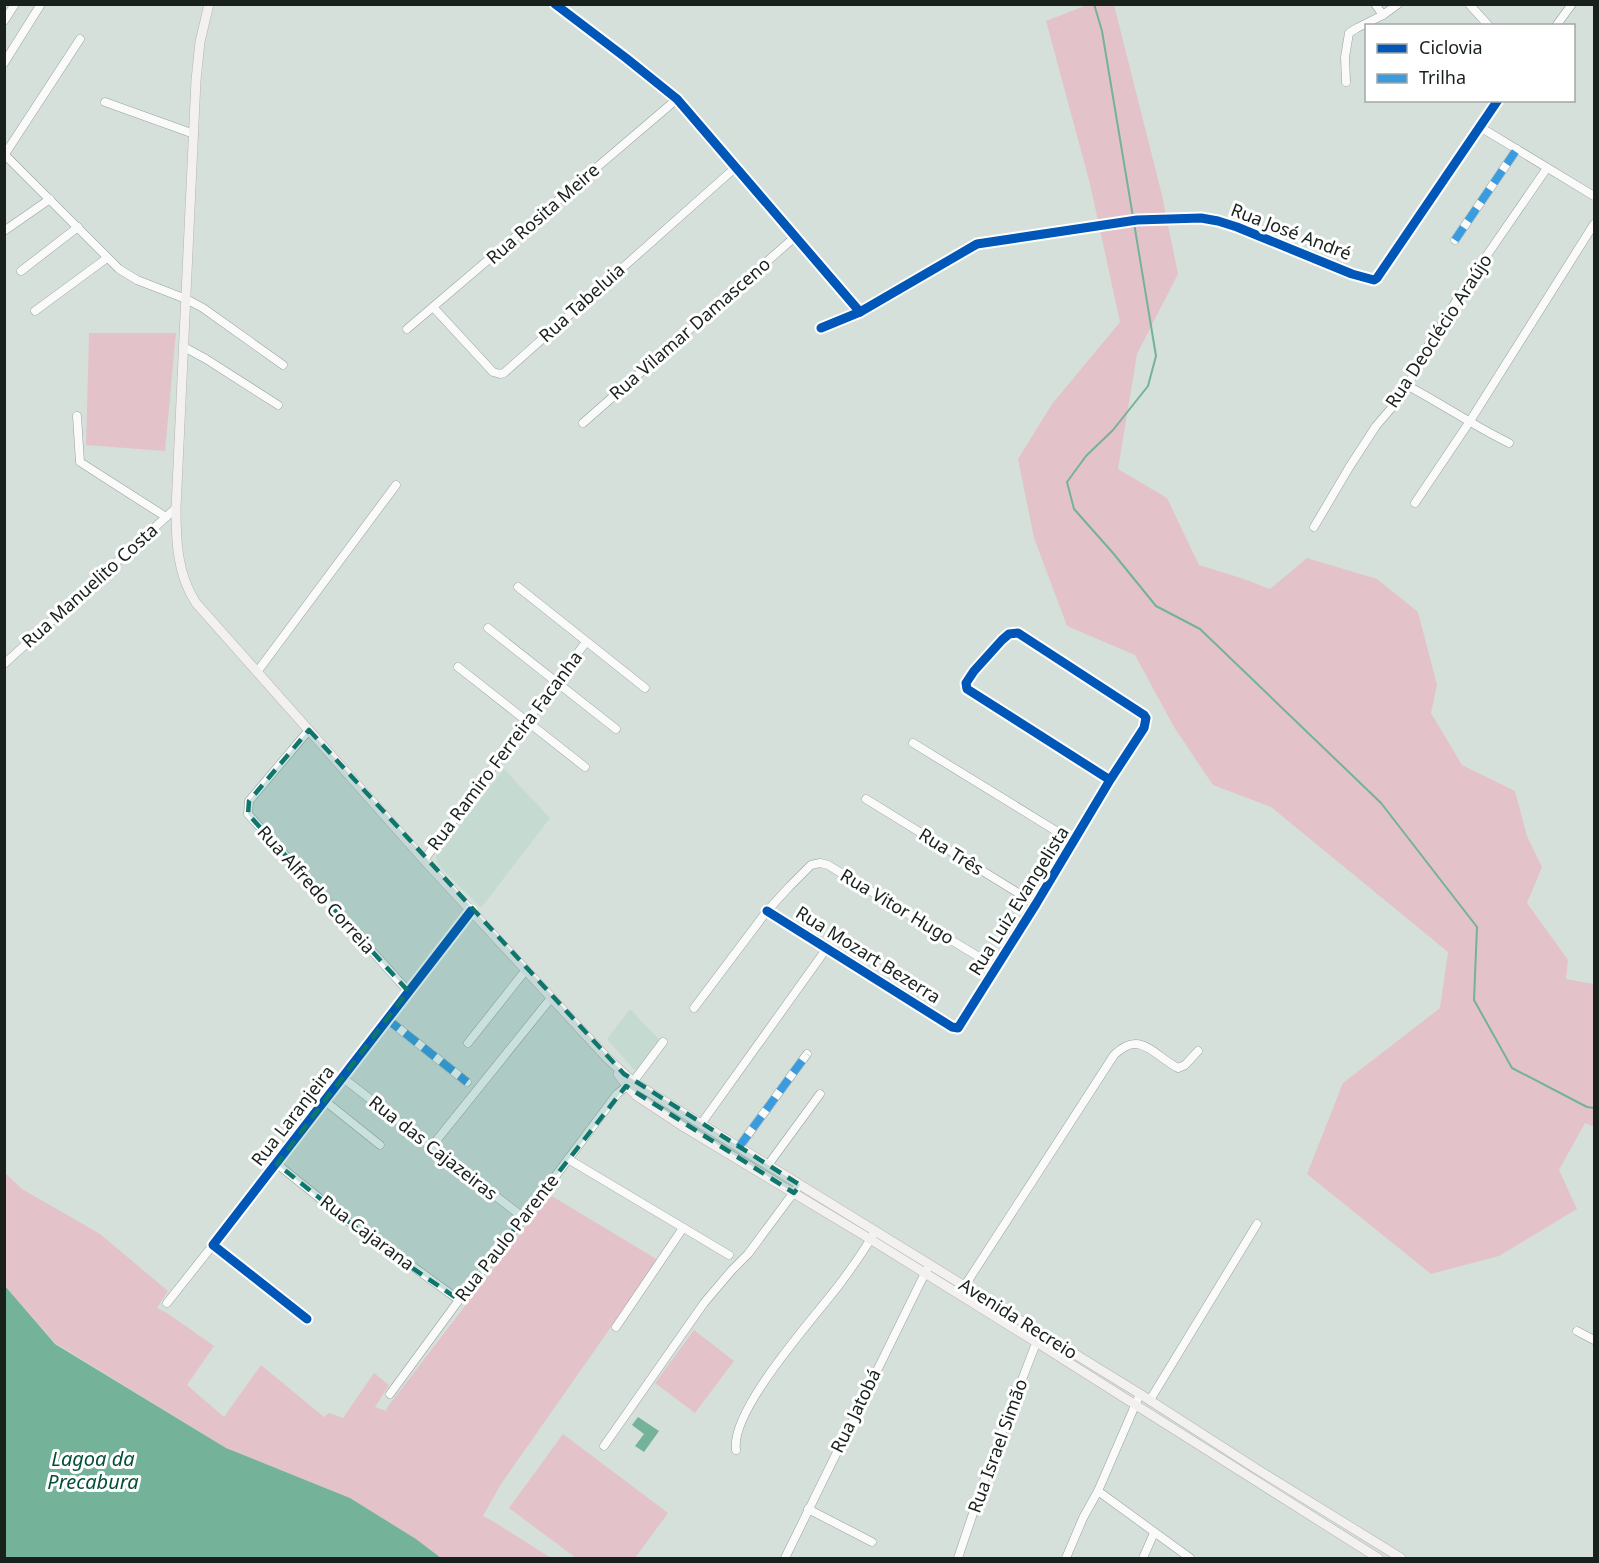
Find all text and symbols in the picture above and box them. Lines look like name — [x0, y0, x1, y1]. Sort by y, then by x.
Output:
legend — [1365, 24, 1575, 102]
text: Ciclovia — [1419, 35, 1483, 59]
text: Trilha — [1419, 65, 1466, 89]
street label: Rua Rosita Meire — [481, 158, 604, 269]
street label: Rua José André — [1228, 197, 1355, 265]
street label: Rua Deoclécio Araújo — [1379, 249, 1497, 412]
street label: Rua Vilamar Damasceno — [604, 252, 775, 405]
street label: Rua Tabeluia — [533, 257, 629, 347]
street label: Rua Manuelito Costa — [16, 518, 162, 653]
street label: Rua Ramiro Ferreira Facanha — [421, 646, 587, 855]
street label: Rua Alfredo Correia — [253, 820, 381, 959]
street label: Rua Luiz Evangelista — [963, 821, 1074, 980]
street label: Rua Três — [915, 822, 988, 880]
street label: Rua Vitor Hugo — [836, 863, 959, 950]
street label: Rua Mozart Bezerra — [792, 900, 945, 1008]
street label: Rua Laranjeira — [245, 1060, 339, 1171]
street label: Rua das Cajazeiras — [364, 1089, 503, 1205]
street label: Rua Paulo Parente — [449, 1169, 564, 1306]
street label: Rua Cajarana — [316, 1189, 419, 1275]
street label: Avenida Recreio — [955, 1272, 1082, 1364]
street label: Rua Jatobá — [824, 1365, 886, 1457]
street label: Rua Israel Simão — [962, 1375, 1032, 1516]
water label: Lagoa da Precabura — [47, 1445, 139, 1495]

